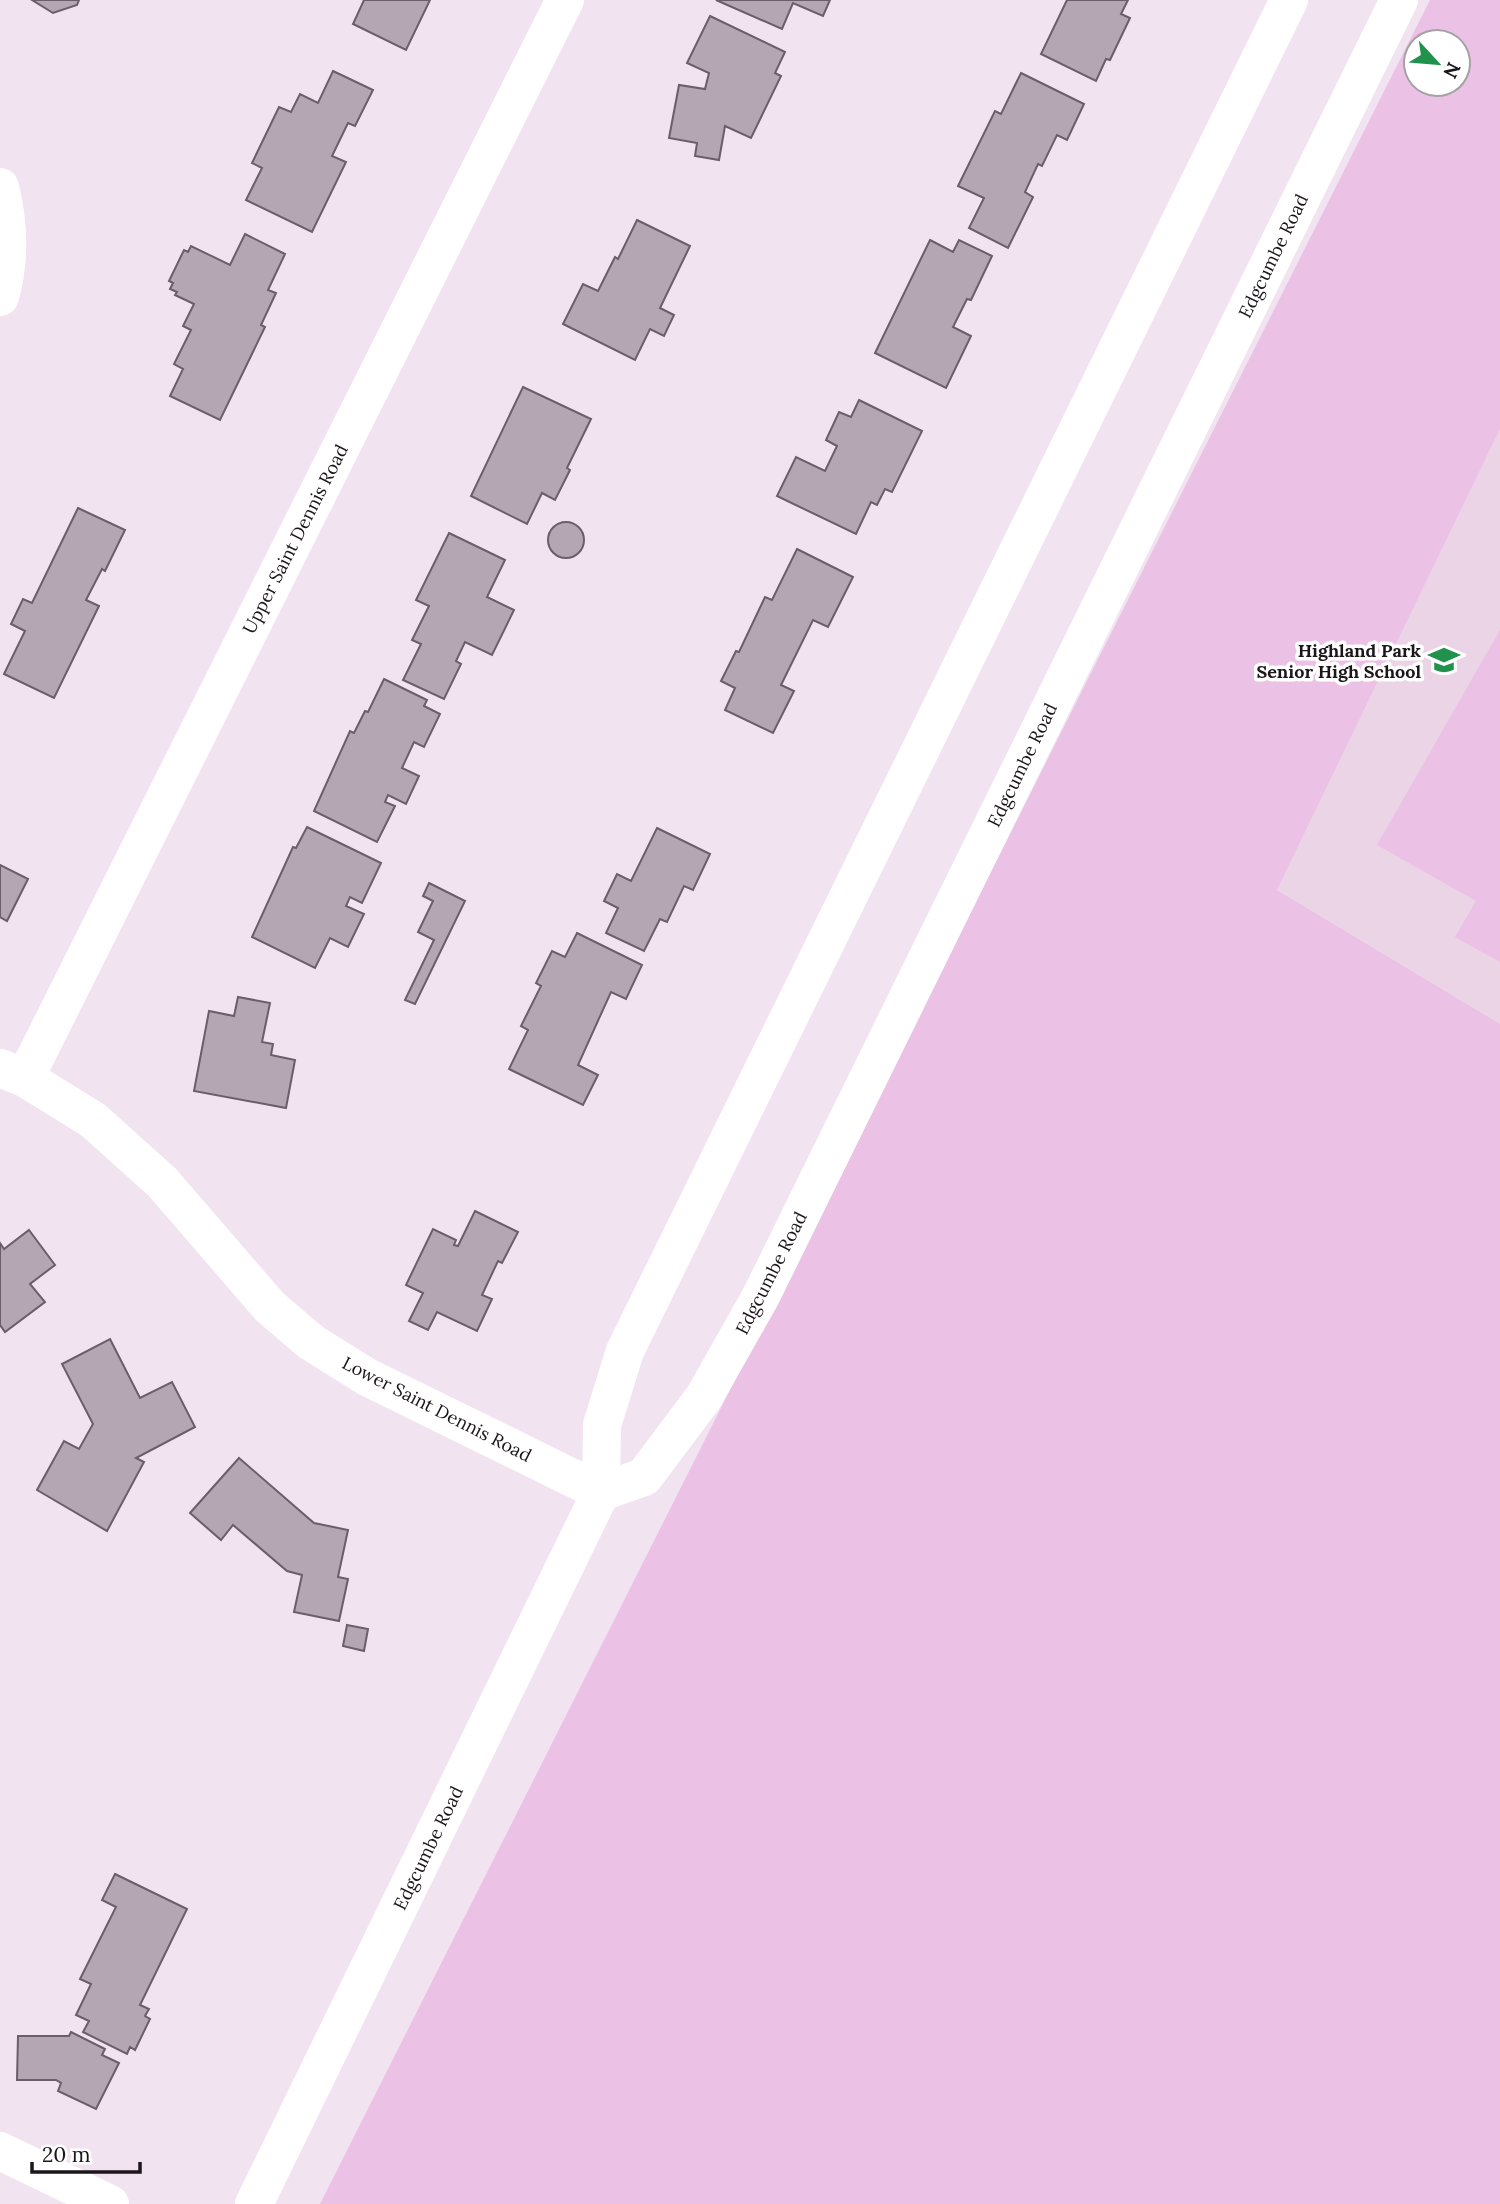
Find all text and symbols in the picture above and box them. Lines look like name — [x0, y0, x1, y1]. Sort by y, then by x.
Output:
north arrow — [1402, 28, 1472, 98]
text: N — [1438, 59, 1466, 83]
street label: Edgcumbe Road — [1233, 190, 1313, 322]
street label: Upper Saint Dennis Road — [237, 440, 353, 637]
place label: Highland Park Senior High School — [1256, 639, 1421, 683]
school or university icon: Highland Park Senior High School — [1427, 643, 1461, 677]
street label: Edgcumbe Road — [982, 699, 1062, 831]
street label: Edgcumbe Road — [730, 1207, 812, 1338]
street label: Lower Saint Dennis Road — [339, 1351, 536, 1467]
street label: Edgcumbe Road — [388, 1782, 468, 1914]
scale bar — [32, 2130, 140, 2174]
text: 20 m — [42, 2141, 91, 2168]

